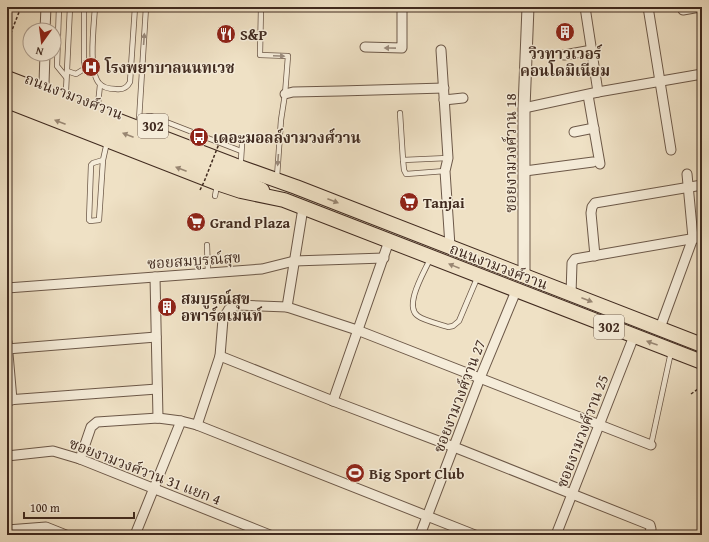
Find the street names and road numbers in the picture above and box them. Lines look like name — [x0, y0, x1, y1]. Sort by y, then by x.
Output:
street label: ถนนงามวงศ์วาน — [22, 68, 126, 124]
street label: ซอยงามวงศ์วาน 18 — [500, 93, 521, 213]
road number: 302 — [138, 114, 168, 138]
street label: ถนนงามวงศ์วาน — [447, 238, 551, 294]
street label: ซอยสมบูรณ์สุข — [146, 246, 242, 275]
road number: 302 — [594, 315, 624, 339]
street label: ซอยงามวงศ์วาน 27 — [428, 337, 490, 455]
street label: ซอยงามวงศ์วาน 25 — [551, 372, 613, 490]
street label: ซอยงามวงศ์วาน 31 แยก 4 — [66, 432, 224, 510]

